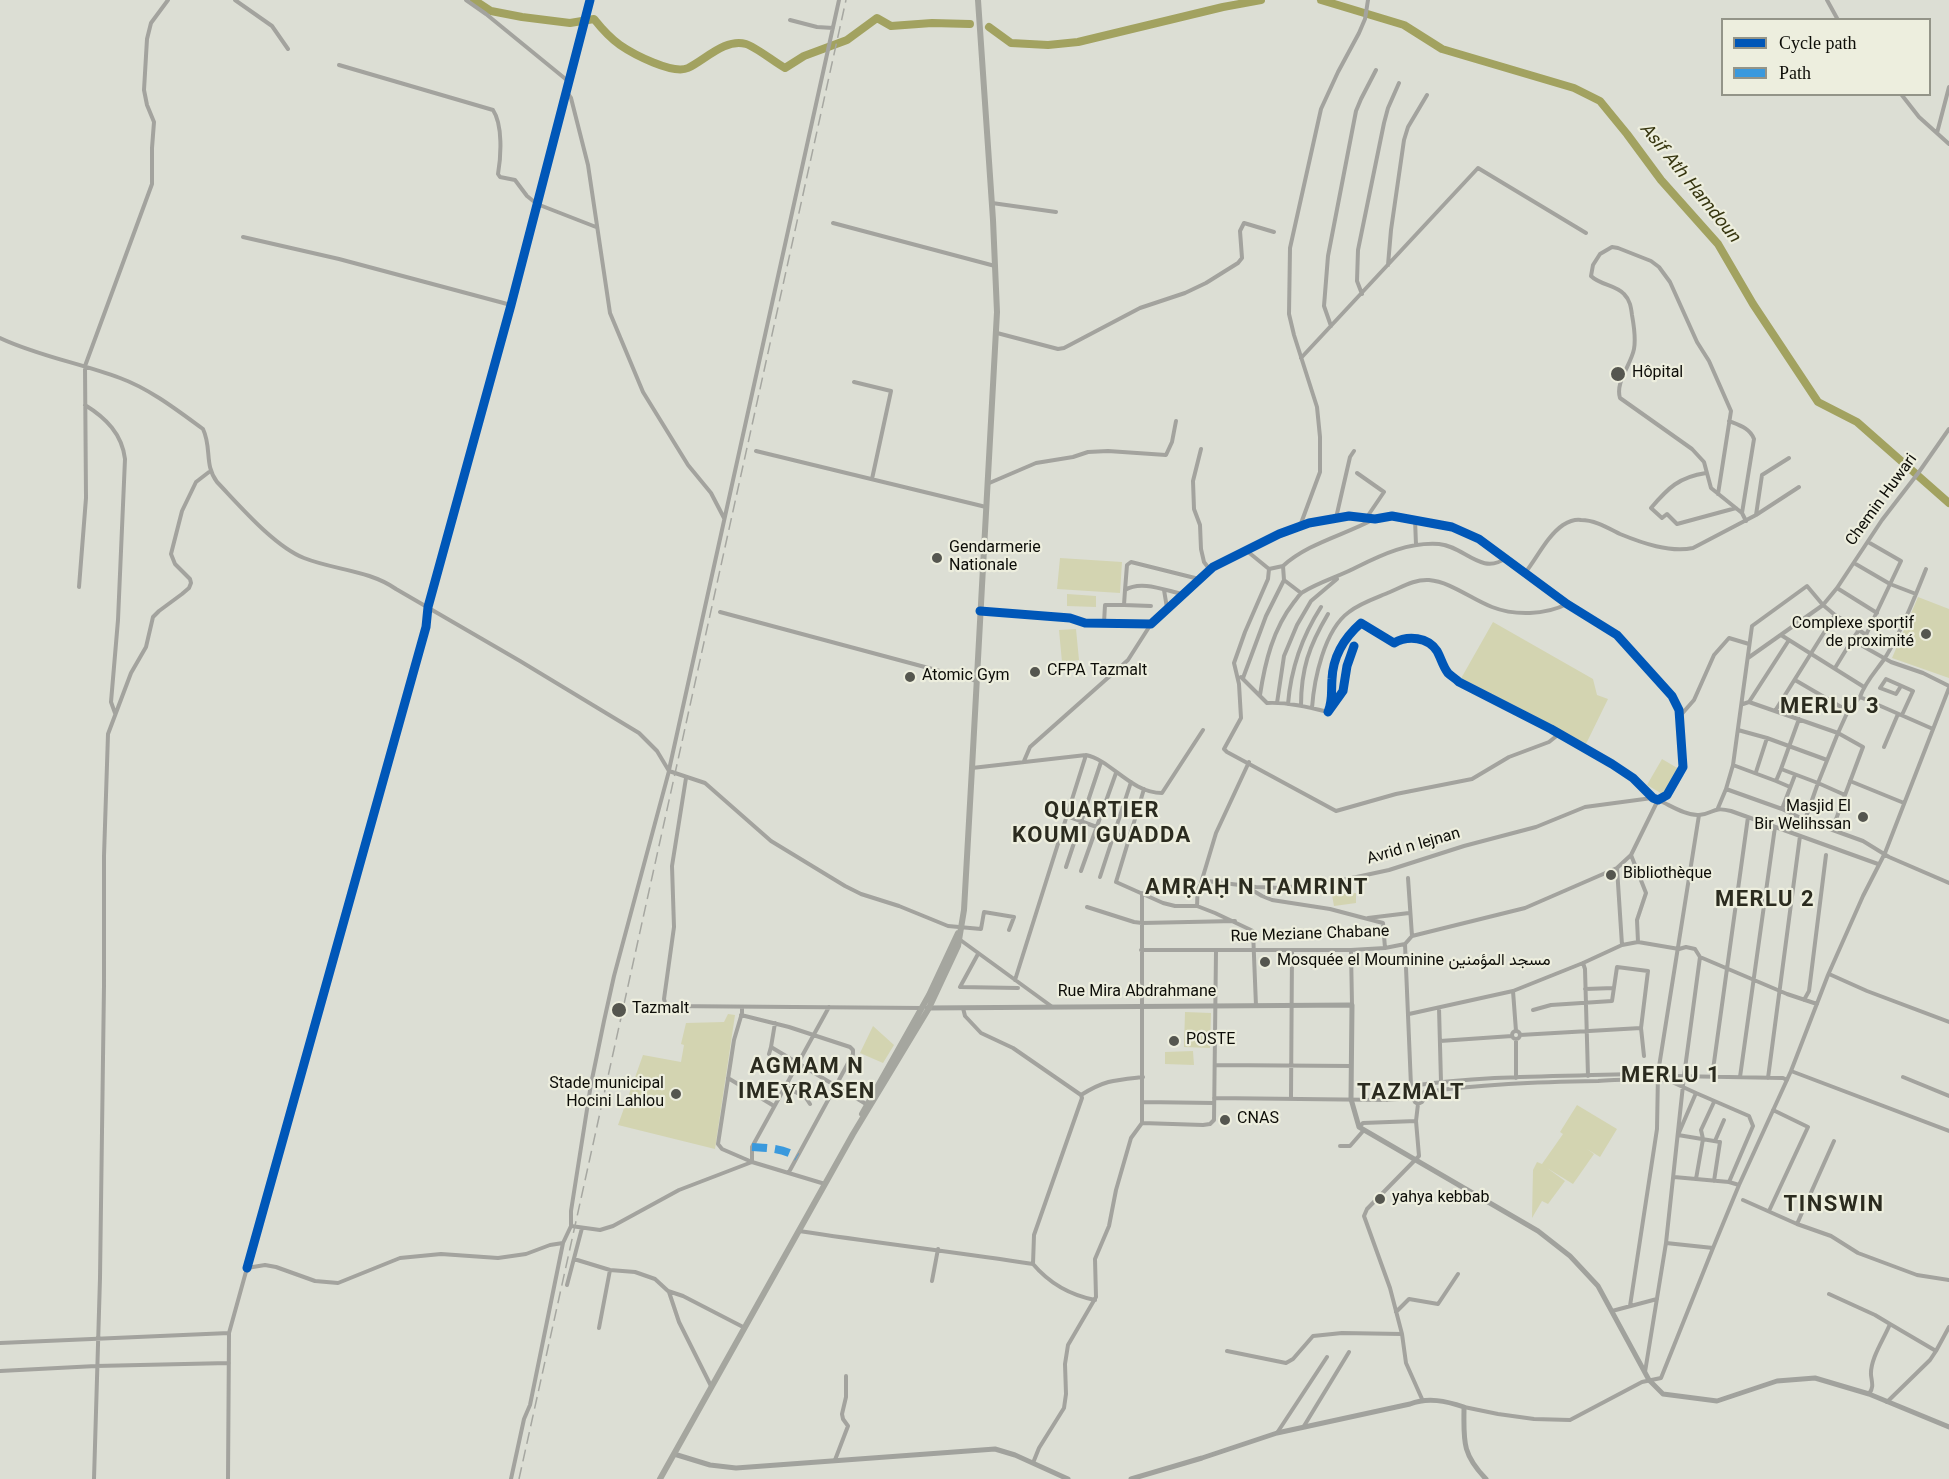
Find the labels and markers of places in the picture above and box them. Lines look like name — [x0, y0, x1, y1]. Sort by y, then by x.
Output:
place label: Hôpital — [1632, 364, 1683, 384]
marker: Hôpital — [1609, 365, 1627, 383]
place label: Gendarmerie Nationale — [949, 539, 1041, 577]
marker: Gendarmerie Nationale — [930, 551, 944, 565]
place label: Complexe sportif de proximité — [1792, 615, 1914, 653]
marker: Complexe sportif de proximité — [1919, 627, 1933, 641]
place label: CFPA Tazmalt — [1047, 662, 1147, 682]
marker: CFPA Tazmalt — [1028, 665, 1042, 679]
place label: Atomic Gym — [922, 667, 1010, 687]
marker: Atomic Gym — [903, 670, 917, 684]
place label: Masjid El Bir Welihssan — [1754, 798, 1851, 836]
marker: Masjid El Bir Welihssan — [1856, 810, 1870, 824]
place label: Bibliothèque — [1623, 865, 1712, 885]
marker: Bibliothèque — [1604, 868, 1618, 882]
place label: Mosquée el Mouminine مسجد المؤمنين — [1277, 952, 1551, 972]
marker: Mosquée el Mouminine مسجد المؤمنين — [1258, 955, 1272, 969]
place label: Tazmalt — [632, 1000, 689, 1020]
marker: Tazmalt — [610, 1001, 628, 1019]
place label: POSTE — [1186, 1031, 1235, 1051]
marker: POSTE — [1167, 1034, 1181, 1048]
place label: Stade municipal Hocini Lahlou — [549, 1075, 664, 1113]
marker: Stade municipal Hocini Lahlou — [669, 1087, 683, 1101]
place label: CNAS — [1237, 1110, 1279, 1130]
marker: CNAS — [1218, 1113, 1232, 1127]
place label: yahya kebbab — [1392, 1189, 1490, 1209]
marker: yahya kebbab — [1373, 1192, 1387, 1206]

